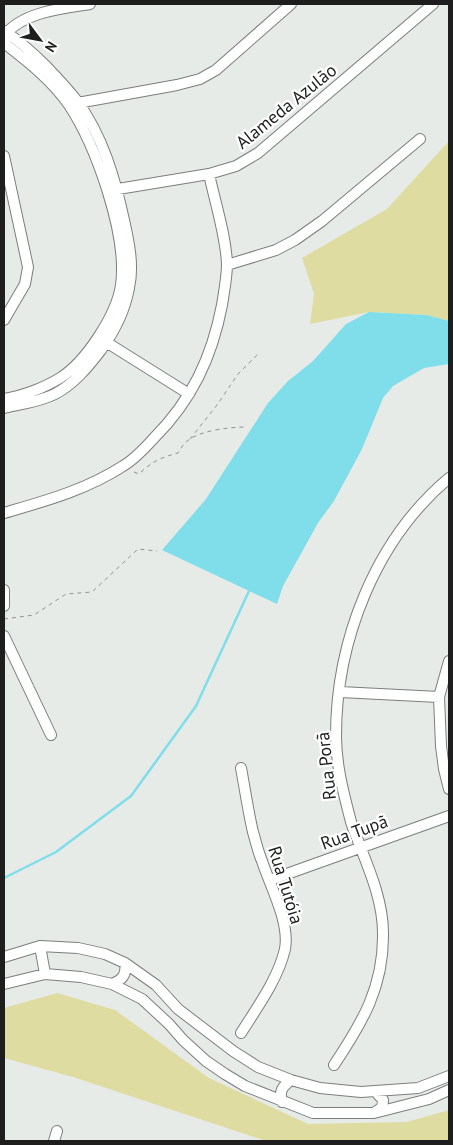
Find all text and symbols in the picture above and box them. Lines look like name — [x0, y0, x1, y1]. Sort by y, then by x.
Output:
north arrow — [15, 15, 65, 65]
text: N — [41, 38, 61, 56]
street label: Alameda Azulão — [231, 58, 341, 154]
street label: Rua Porã — [311, 731, 341, 801]
street label: Rua Tupã — [317, 809, 391, 855]
street label: Rua Tutóia — [263, 843, 309, 927]

